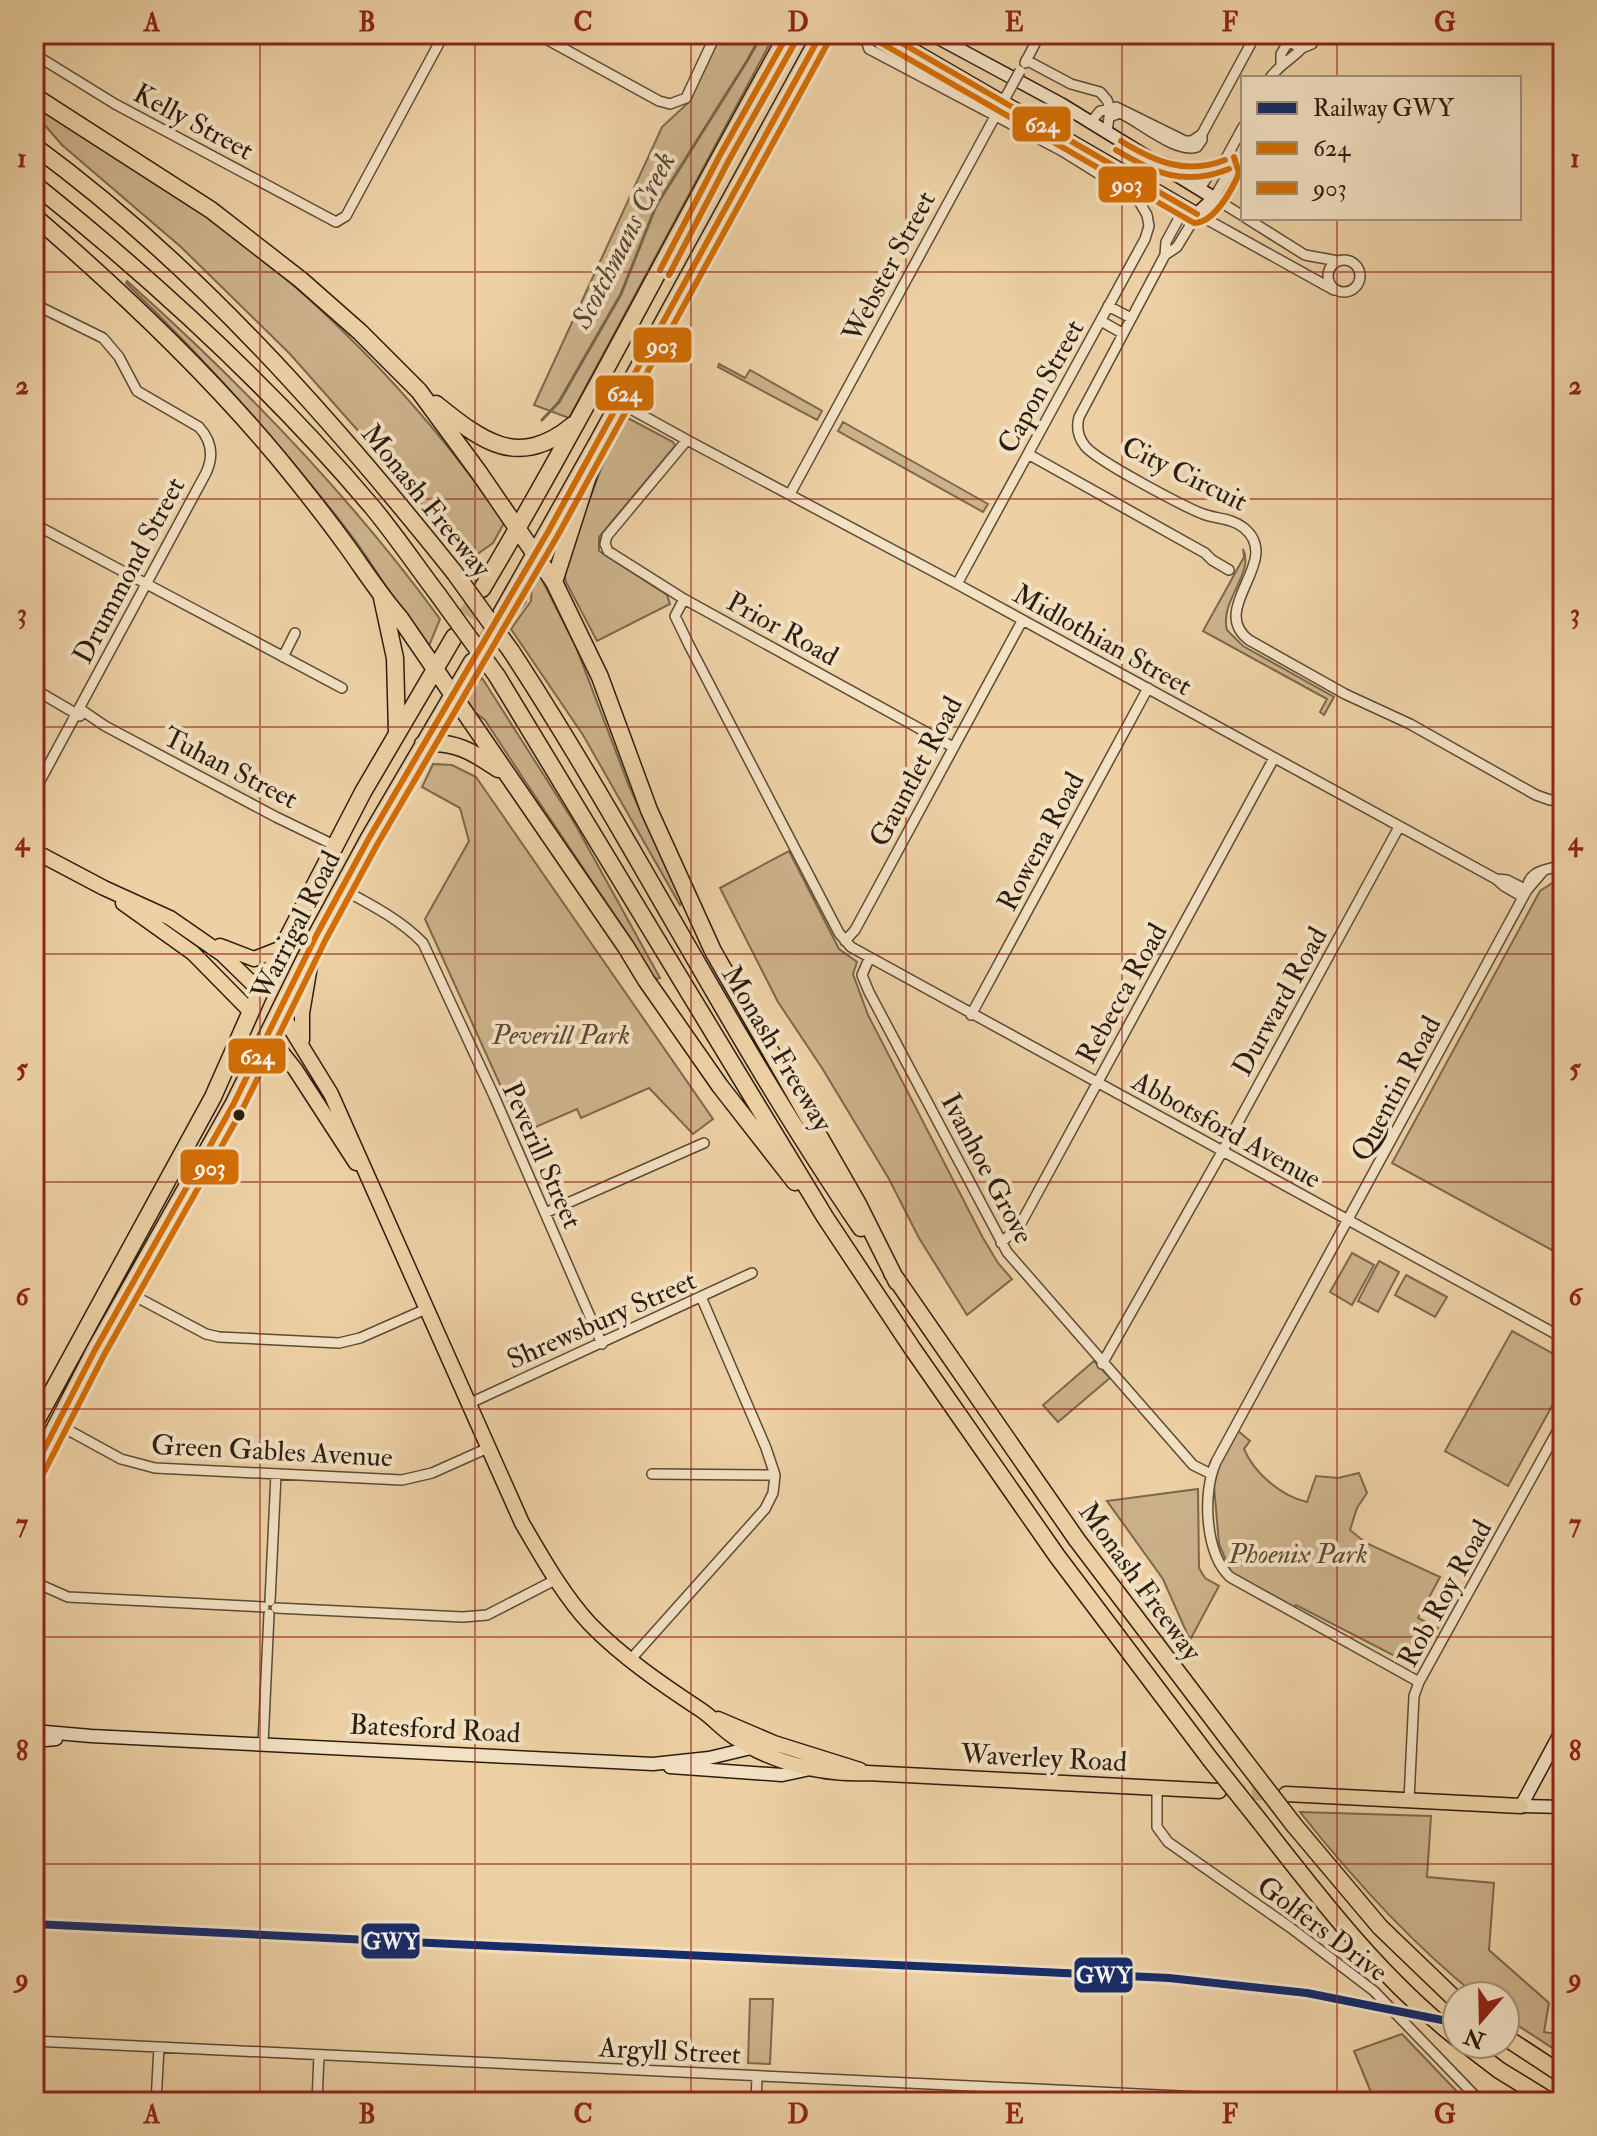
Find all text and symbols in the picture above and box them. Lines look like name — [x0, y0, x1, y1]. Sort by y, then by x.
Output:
text: A — [143, 7, 161, 39]
text: B — [358, 7, 376, 39]
text: C — [573, 7, 593, 39]
text: D — [787, 7, 809, 39]
text: E — [1005, 7, 1024, 39]
text: F — [1222, 7, 1239, 39]
text: G — [1434, 7, 1456, 39]
street label: Kelly Street — [127, 76, 259, 168]
legend — [1241, 76, 1521, 220]
text: Railway GWY — [1313, 93, 1454, 124]
line badge: 624 — [1011, 105, 1072, 143]
text: 624 — [1025, 111, 1061, 139]
text: 624 — [1313, 133, 1351, 164]
text: 1 — [17, 143, 27, 175]
text: 1 — [1570, 143, 1580, 175]
water label: Scotchmans Creek — [563, 146, 684, 336]
line badge: 903 — [1097, 165, 1158, 204]
text: 903 — [1110, 171, 1143, 199]
text: 903 — [1311, 173, 1347, 204]
street label: Webster Street — [835, 185, 944, 349]
street label: Capon Street — [990, 314, 1092, 460]
line badge: 903 — [632, 326, 693, 364]
text: 903 — [645, 332, 678, 360]
text: 2 — [15, 370, 29, 402]
text: 2 — [1568, 370, 1582, 402]
line badge: 624 — [594, 374, 655, 412]
text: 624 — [607, 380, 643, 408]
street label: Monash Freeway — [353, 417, 499, 585]
street label: City Circuit — [1116, 429, 1253, 520]
street label: Drummond Street — [66, 472, 193, 670]
street label: Midlothian Street — [1007, 577, 1198, 704]
street label: Prior Road — [720, 584, 844, 674]
text: 3 — [17, 598, 27, 630]
text: 3 — [1570, 598, 1580, 630]
street label: Gauntlet Road — [862, 690, 971, 853]
street label: Tuhan Street — [157, 720, 303, 817]
street label: Rowena Road — [990, 766, 1093, 917]
text: 4 — [14, 826, 31, 858]
text: 4 — [1567, 826, 1584, 858]
street label: Warrigal Road — [243, 845, 349, 1007]
street label: Rebecca Road — [1069, 917, 1175, 1070]
street label: Durward Road — [1225, 921, 1336, 1082]
street label: Monash Freeway — [713, 959, 840, 1139]
street label: Quentin Road — [1343, 1010, 1449, 1167]
park label: Peverill Park — [491, 1018, 630, 1053]
line badge: 624 — [227, 1037, 287, 1075]
text: 624 — [240, 1043, 276, 1071]
text: 5 — [16, 1053, 28, 1085]
text: 5 — [1569, 1053, 1581, 1085]
street label: Abbotsford Avenue — [1125, 1063, 1327, 1197]
street label: Peverill Street — [494, 1077, 589, 1234]
street label: Ivanhoe Grove — [932, 1088, 1041, 1250]
unlabelled marker — [231, 1107, 247, 1123]
line badge: 903 — [179, 1148, 240, 1186]
text: 903 — [193, 1154, 226, 1182]
street label: Shrewsbury Street — [502, 1263, 702, 1378]
text: 6 — [15, 1281, 30, 1313]
text: 6 — [1568, 1281, 1583, 1313]
street label: Green Gables Avenue — [150, 1428, 394, 1475]
street label: Monash Freeway — [1071, 1496, 1209, 1669]
text: 7 — [16, 1508, 28, 1540]
text: 7 — [1569, 1508, 1581, 1540]
street label: Rob Roy Road — [1391, 1514, 1500, 1673]
park label: Phoenix Park — [1227, 1537, 1368, 1572]
street label: Batesford Road — [349, 1708, 521, 1751]
text: 8 — [16, 1736, 28, 1768]
text: 8 — [1569, 1736, 1581, 1768]
street label: Waverley Road — [959, 1737, 1128, 1780]
street label: Golfers Drive — [1250, 1869, 1395, 1990]
line badge: GWY — [360, 1922, 421, 1960]
text: GWY — [363, 1928, 420, 1956]
line badge: GWY — [1073, 1956, 1134, 1994]
text: GWY — [1076, 1962, 1133, 1990]
text: 9 — [12, 1963, 29, 1995]
text: 9 — [1565, 1963, 1582, 1995]
north arrow — [1441, 1980, 1521, 2060]
text: N — [1460, 2021, 1489, 2055]
street label: Argyll Street — [597, 2030, 742, 2073]
text: A — [143, 2099, 161, 2131]
text: B — [358, 2099, 376, 2131]
text: C — [573, 2099, 593, 2131]
text: D — [787, 2099, 809, 2131]
text: E — [1005, 2099, 1024, 2131]
text: F — [1222, 2099, 1239, 2131]
text: G — [1434, 2099, 1456, 2131]

